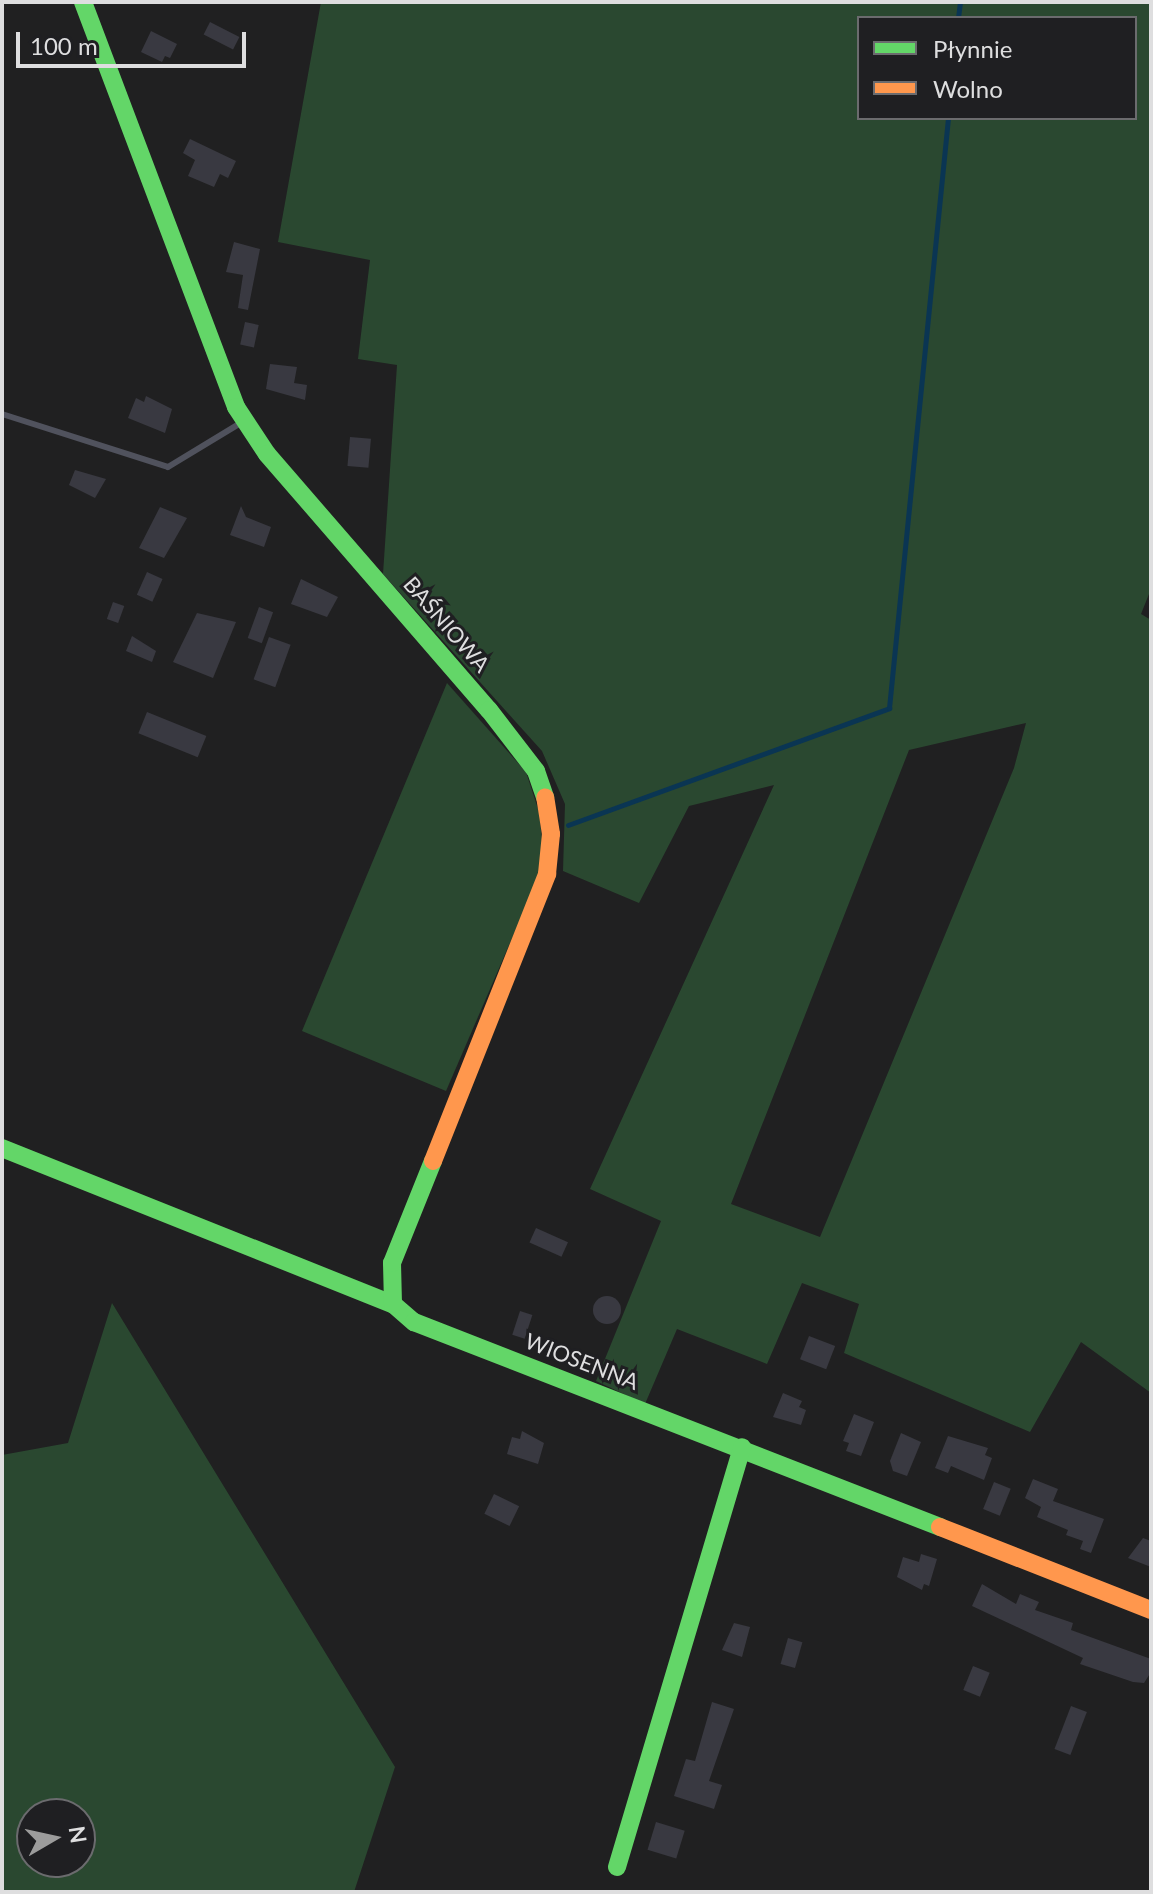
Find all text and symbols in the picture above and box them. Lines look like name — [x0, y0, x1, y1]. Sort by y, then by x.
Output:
scale bar — [20, 16, 250, 66]
legend — [857, 16, 1137, 120]
text: 100 m — [30, 31, 98, 60]
text: Płynnie — [933, 34, 1012, 63]
text: Wolno — [933, 74, 1003, 103]
street label: BAŚNIOWA — [398, 571, 496, 677]
street label: WIOSENNA — [521, 1327, 643, 1395]
north arrow — [16, 1798, 96, 1878]
text: N — [64, 1824, 93, 1845]

